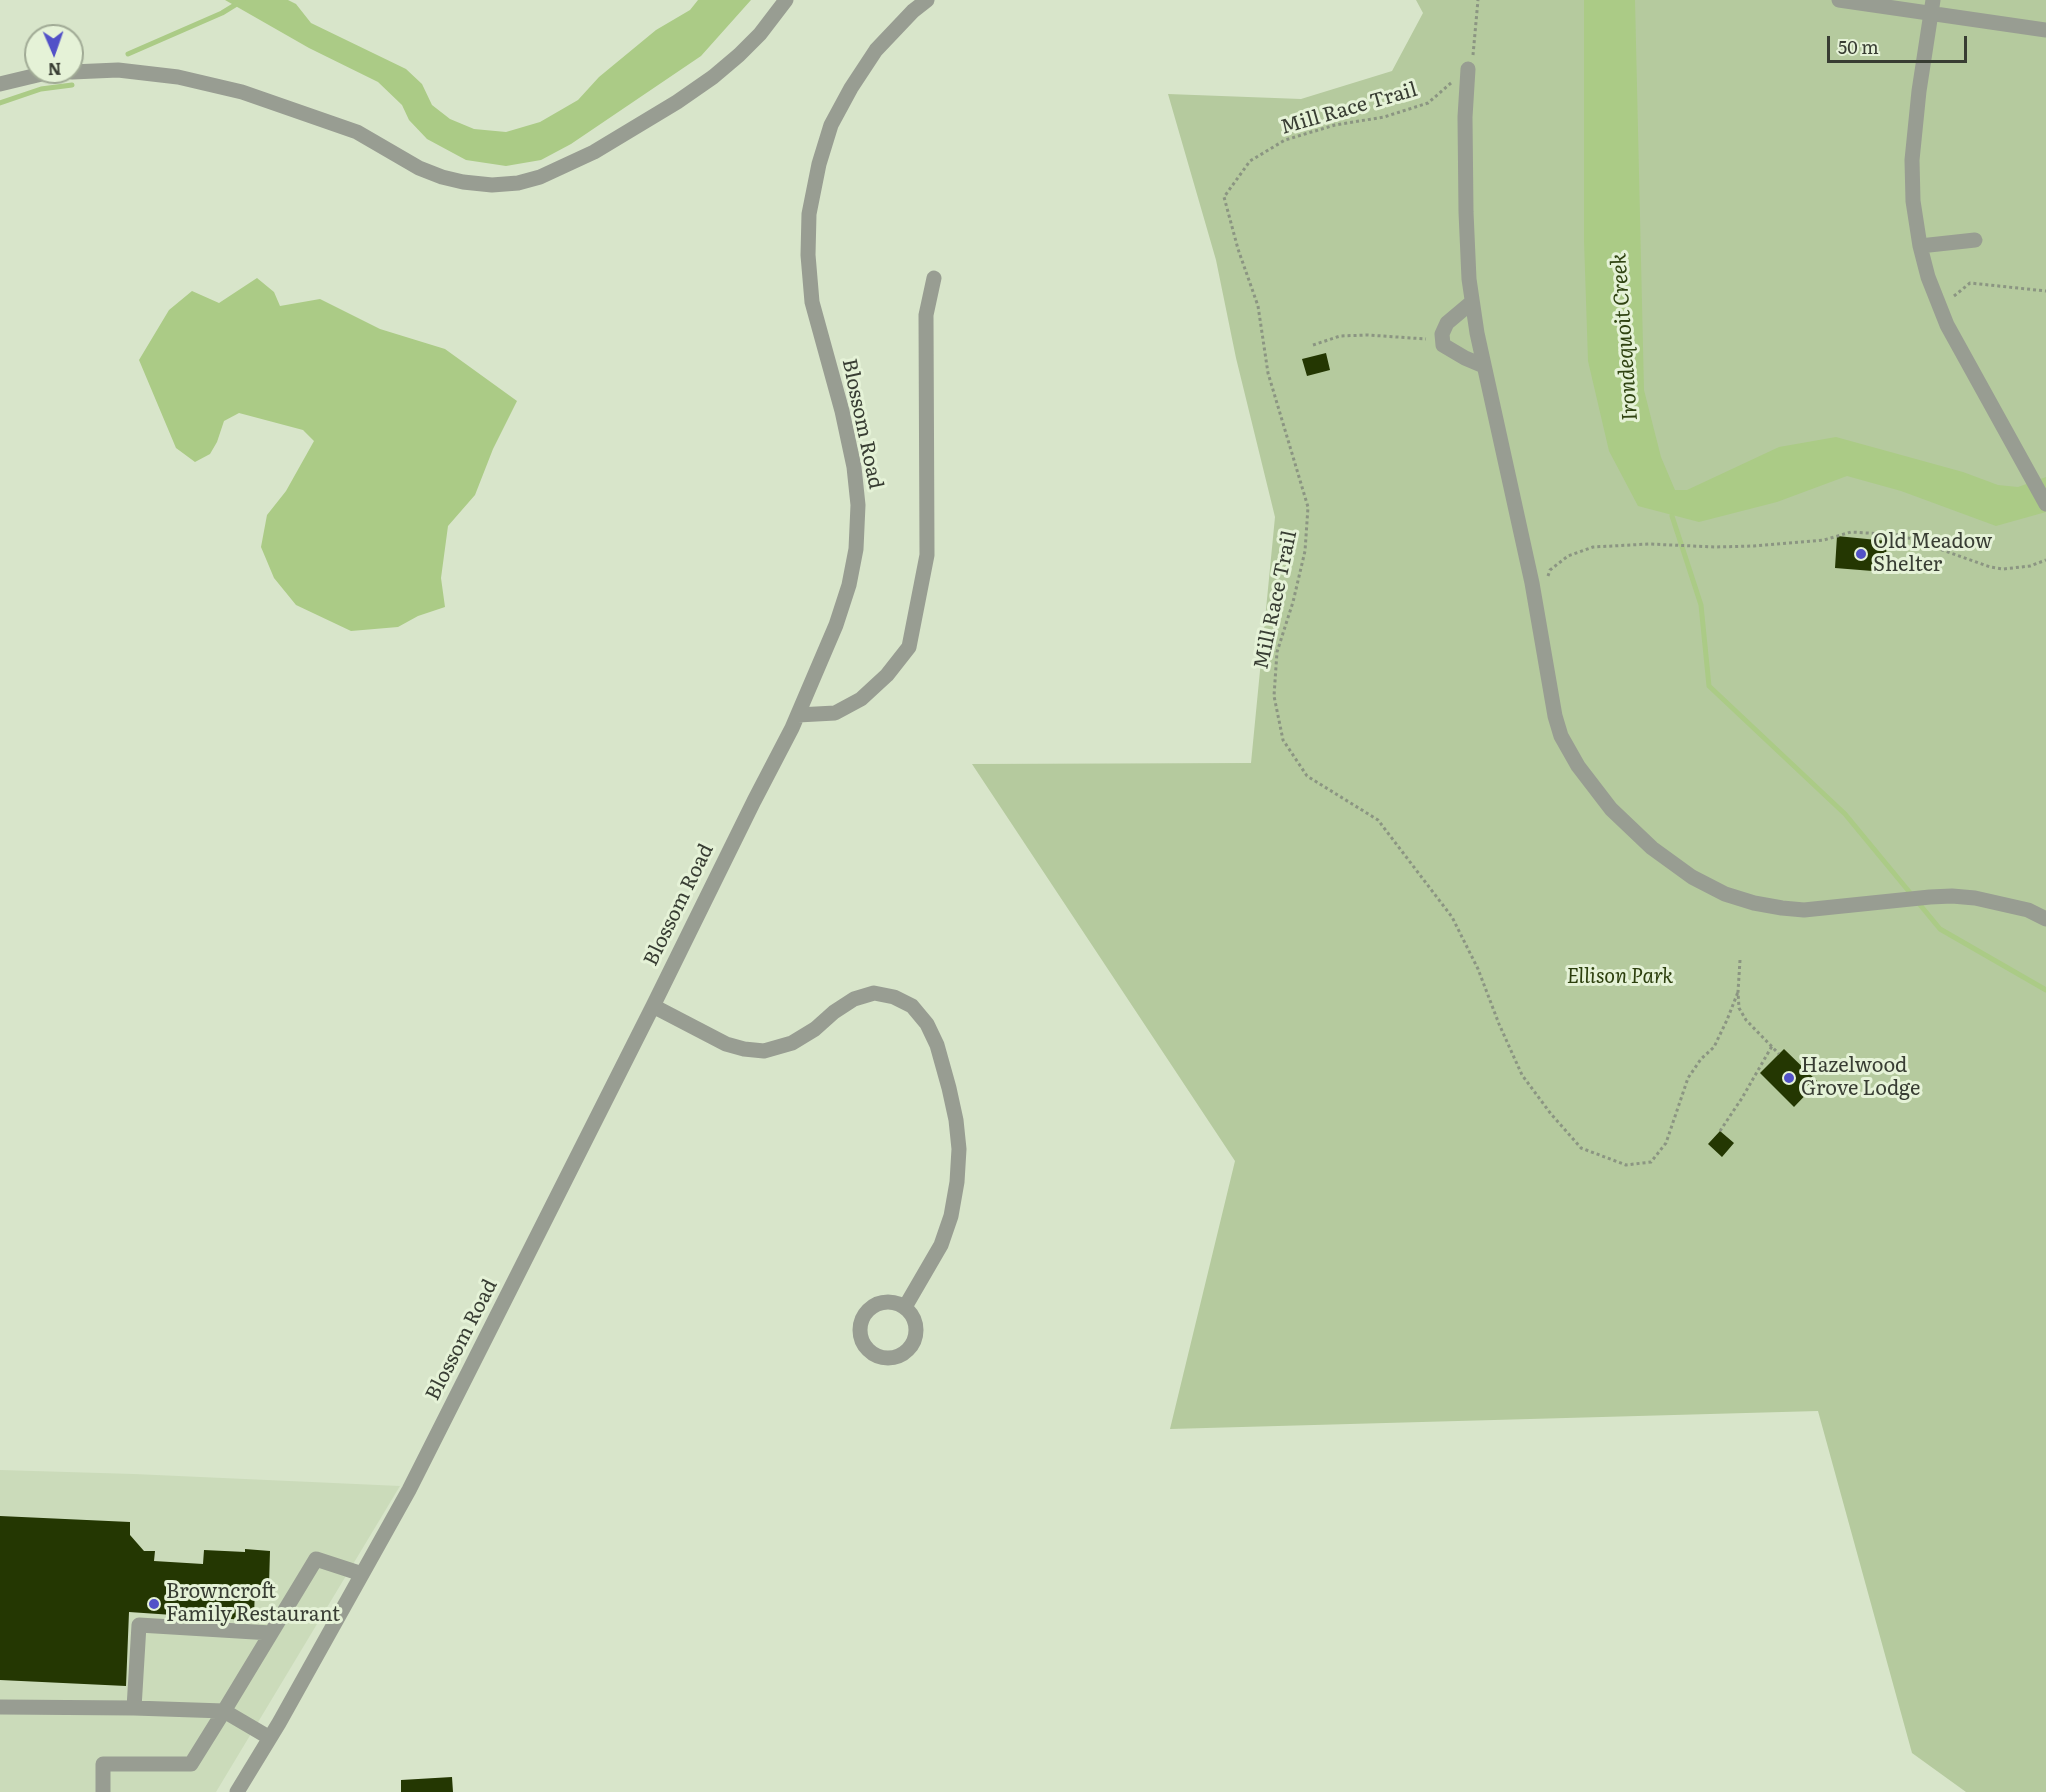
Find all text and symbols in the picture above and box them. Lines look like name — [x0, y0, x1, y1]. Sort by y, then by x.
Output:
north arrow — [24, 24, 84, 84]
scale bar — [1830, 24, 1970, 62]
text: 50 m — [1838, 33, 1879, 60]
text: N — [47, 58, 62, 82]
street label: Mill Race Trail — [1278, 78, 1420, 140]
water label: Irondequoit Creek — [1607, 252, 1643, 422]
street label: Blossom Road — [836, 357, 888, 491]
street label: Mill Race Trail — [1250, 529, 1302, 671]
place label: Old Meadow Shelter — [1873, 530, 1992, 577]
marker: Old Meadow Shelter — [1854, 547, 1868, 561]
street label: Blossom Road — [639, 840, 719, 970]
park label: Ellison Park — [1567, 965, 1673, 989]
place label: Hazelwood Grove Lodge — [1801, 1054, 1920, 1101]
marker: Hazelwood Grove Lodge — [1782, 1071, 1796, 1085]
street label: Blossom Road — [421, 1275, 503, 1405]
place label: Browncroft Family Restaurant — [166, 1580, 340, 1627]
marker: Browncroft Family Restaurant — [147, 1597, 161, 1611]

